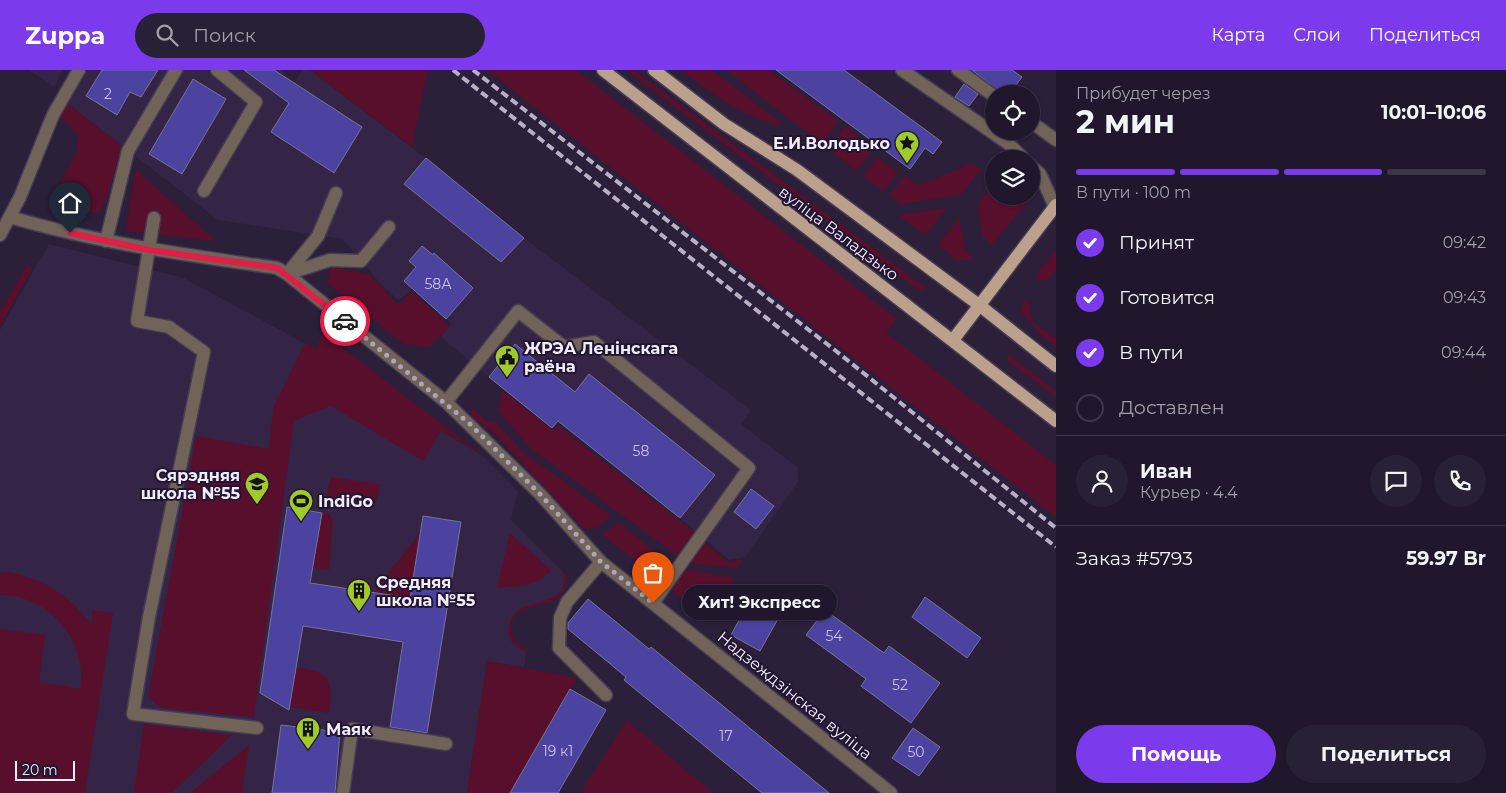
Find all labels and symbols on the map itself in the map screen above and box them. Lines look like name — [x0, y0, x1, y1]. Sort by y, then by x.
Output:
house number: 2 — [104, 85, 112, 103]
place icon: Е.И.Володько — [894, 130, 920, 164]
place label: Е.И.Володько — [773, 134, 890, 153]
pin — [49, 182, 91, 233]
street label: вуліца Валадзько — [775, 182, 902, 285]
house number: 58А — [424, 275, 452, 293]
courier — [320, 296, 370, 346]
place label: ЖРЭА Ленінскага раёна — [524, 339, 678, 376]
public building icon: ЖРЭА Ленінскага раёна — [494, 344, 520, 378]
house number: 58 — [633, 442, 649, 460]
place label: Сярэдняя школа №55 — [141, 466, 240, 503]
school or university icon: Сярэдняя школа №55 — [244, 471, 270, 505]
sports icon: IndiGo — [288, 488, 314, 522]
place label: IndiGo — [318, 492, 373, 511]
pin — [632, 552, 674, 603]
place label: Средняя школа №55 — [376, 573, 476, 610]
building icon: Средняя школа №55 — [346, 578, 372, 612]
callout: Хит! Экспресс — [683, 586, 838, 620]
street label: Надзеждзінская вуліца — [714, 627, 876, 763]
house number: 54 — [825, 627, 843, 645]
house number: 52 — [892, 676, 908, 694]
building icon: Маяк — [295, 716, 321, 750]
place label: Маяк — [326, 720, 372, 739]
house number: 17 — [719, 727, 733, 745]
house number: 19 к1 — [543, 742, 573, 760]
house number: 50 — [907, 743, 925, 761]
scale bar — [15, 758, 75, 781]

